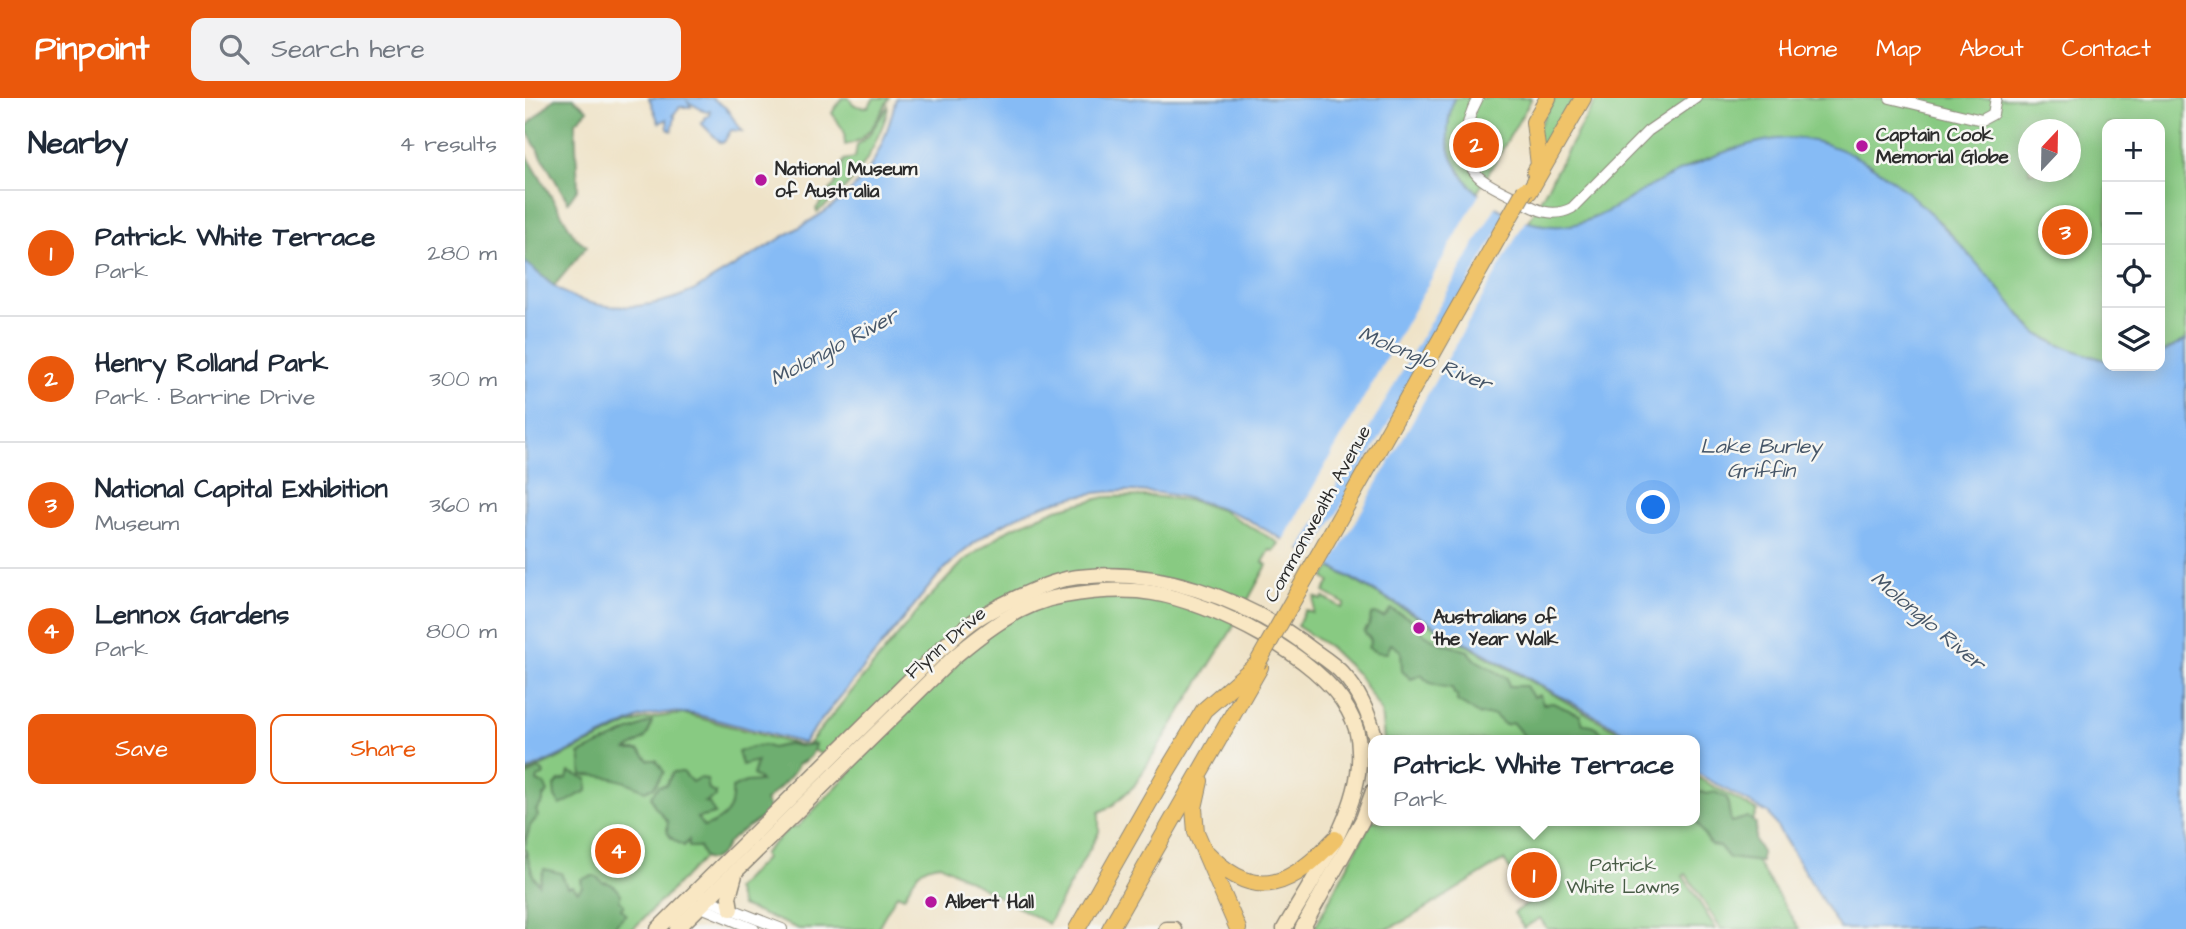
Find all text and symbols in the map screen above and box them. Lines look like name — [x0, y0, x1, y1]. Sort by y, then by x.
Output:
search box — [191, 18, 681, 81]
text: Pinpoint — [35, 26, 149, 72]
icon: search — [215, 30, 253, 68]
text: Search here — [271, 31, 425, 67]
text: Home — [1778, 32, 1838, 66]
text: Map — [1876, 32, 1921, 66]
text: About — [1959, 32, 2024, 66]
text: Contact — [2062, 32, 2151, 66]
pin: 2 — [1453, 119, 1499, 171]
north arrow — [2018, 119, 2081, 182]
map controls — [2102, 119, 2165, 371]
button: + — [2102, 119, 2165, 182]
place label: Captain Cook Memorial Globe — [1876, 122, 2010, 171]
text: Nearby — [28, 123, 128, 165]
text: 4 results — [399, 128, 497, 160]
marker: Captain Cook Memorial Globe — [1854, 138, 1870, 154]
place label: National Museum of Australia — [775, 156, 918, 205]
marker: National Museum of Australia — [753, 172, 769, 188]
button: − — [2102, 182, 2165, 245]
pin: 3 — [2042, 206, 2088, 258]
text: Patrick White Terrace — [95, 219, 375, 255]
text: 1 — [50, 237, 52, 269]
text: 280 m — [427, 237, 497, 269]
button: locate — [2102, 245, 2165, 308]
text: Park — [95, 255, 148, 287]
water label: Molonglo River — [765, 300, 906, 394]
button: layers — [2102, 308, 2165, 371]
water label: Molonglo River — [1354, 319, 1498, 401]
text: Henry Rolland Park — [95, 345, 328, 381]
text: 2 — [44, 363, 58, 395]
text: 300 m — [429, 363, 497, 395]
text: Park · Barrine Drive — [95, 381, 315, 413]
street label: Commonwealth Avenue — [1258, 421, 1378, 607]
water label: Lake Burley Griffin — [1700, 432, 1824, 485]
text: National Capital Exhibition — [95, 471, 388, 507]
text: 3 — [45, 489, 57, 521]
text: 360 m — [429, 489, 497, 521]
your location — [1636, 490, 1670, 524]
text: Museum — [95, 507, 179, 539]
water label: Molonglo River — [1864, 565, 1993, 680]
text: Lennox Gardens — [95, 597, 289, 633]
street label: Flynn Drive — [900, 600, 993, 686]
place label: Australians of the Year Walk — [1432, 604, 1559, 653]
text: 4 — [43, 615, 59, 647]
text: 800 m — [426, 615, 497, 647]
marker: Australians of the Year Walk — [1411, 620, 1427, 636]
text: Park — [95, 633, 148, 665]
button: Save — [28, 714, 256, 784]
button: Share — [270, 714, 497, 784]
popup — [1368, 735, 1700, 826]
text: Patrick White Terrace — [1394, 747, 1674, 783]
text: Park — [1394, 783, 1447, 815]
pin: 4 — [595, 825, 641, 877]
pin: 1 — [1511, 849, 1557, 901]
park label: Patrick White Lawns — [1567, 852, 1679, 901]
place label: Albert Hall — [945, 889, 1034, 916]
marker: Albert Hall — [923, 894, 939, 910]

